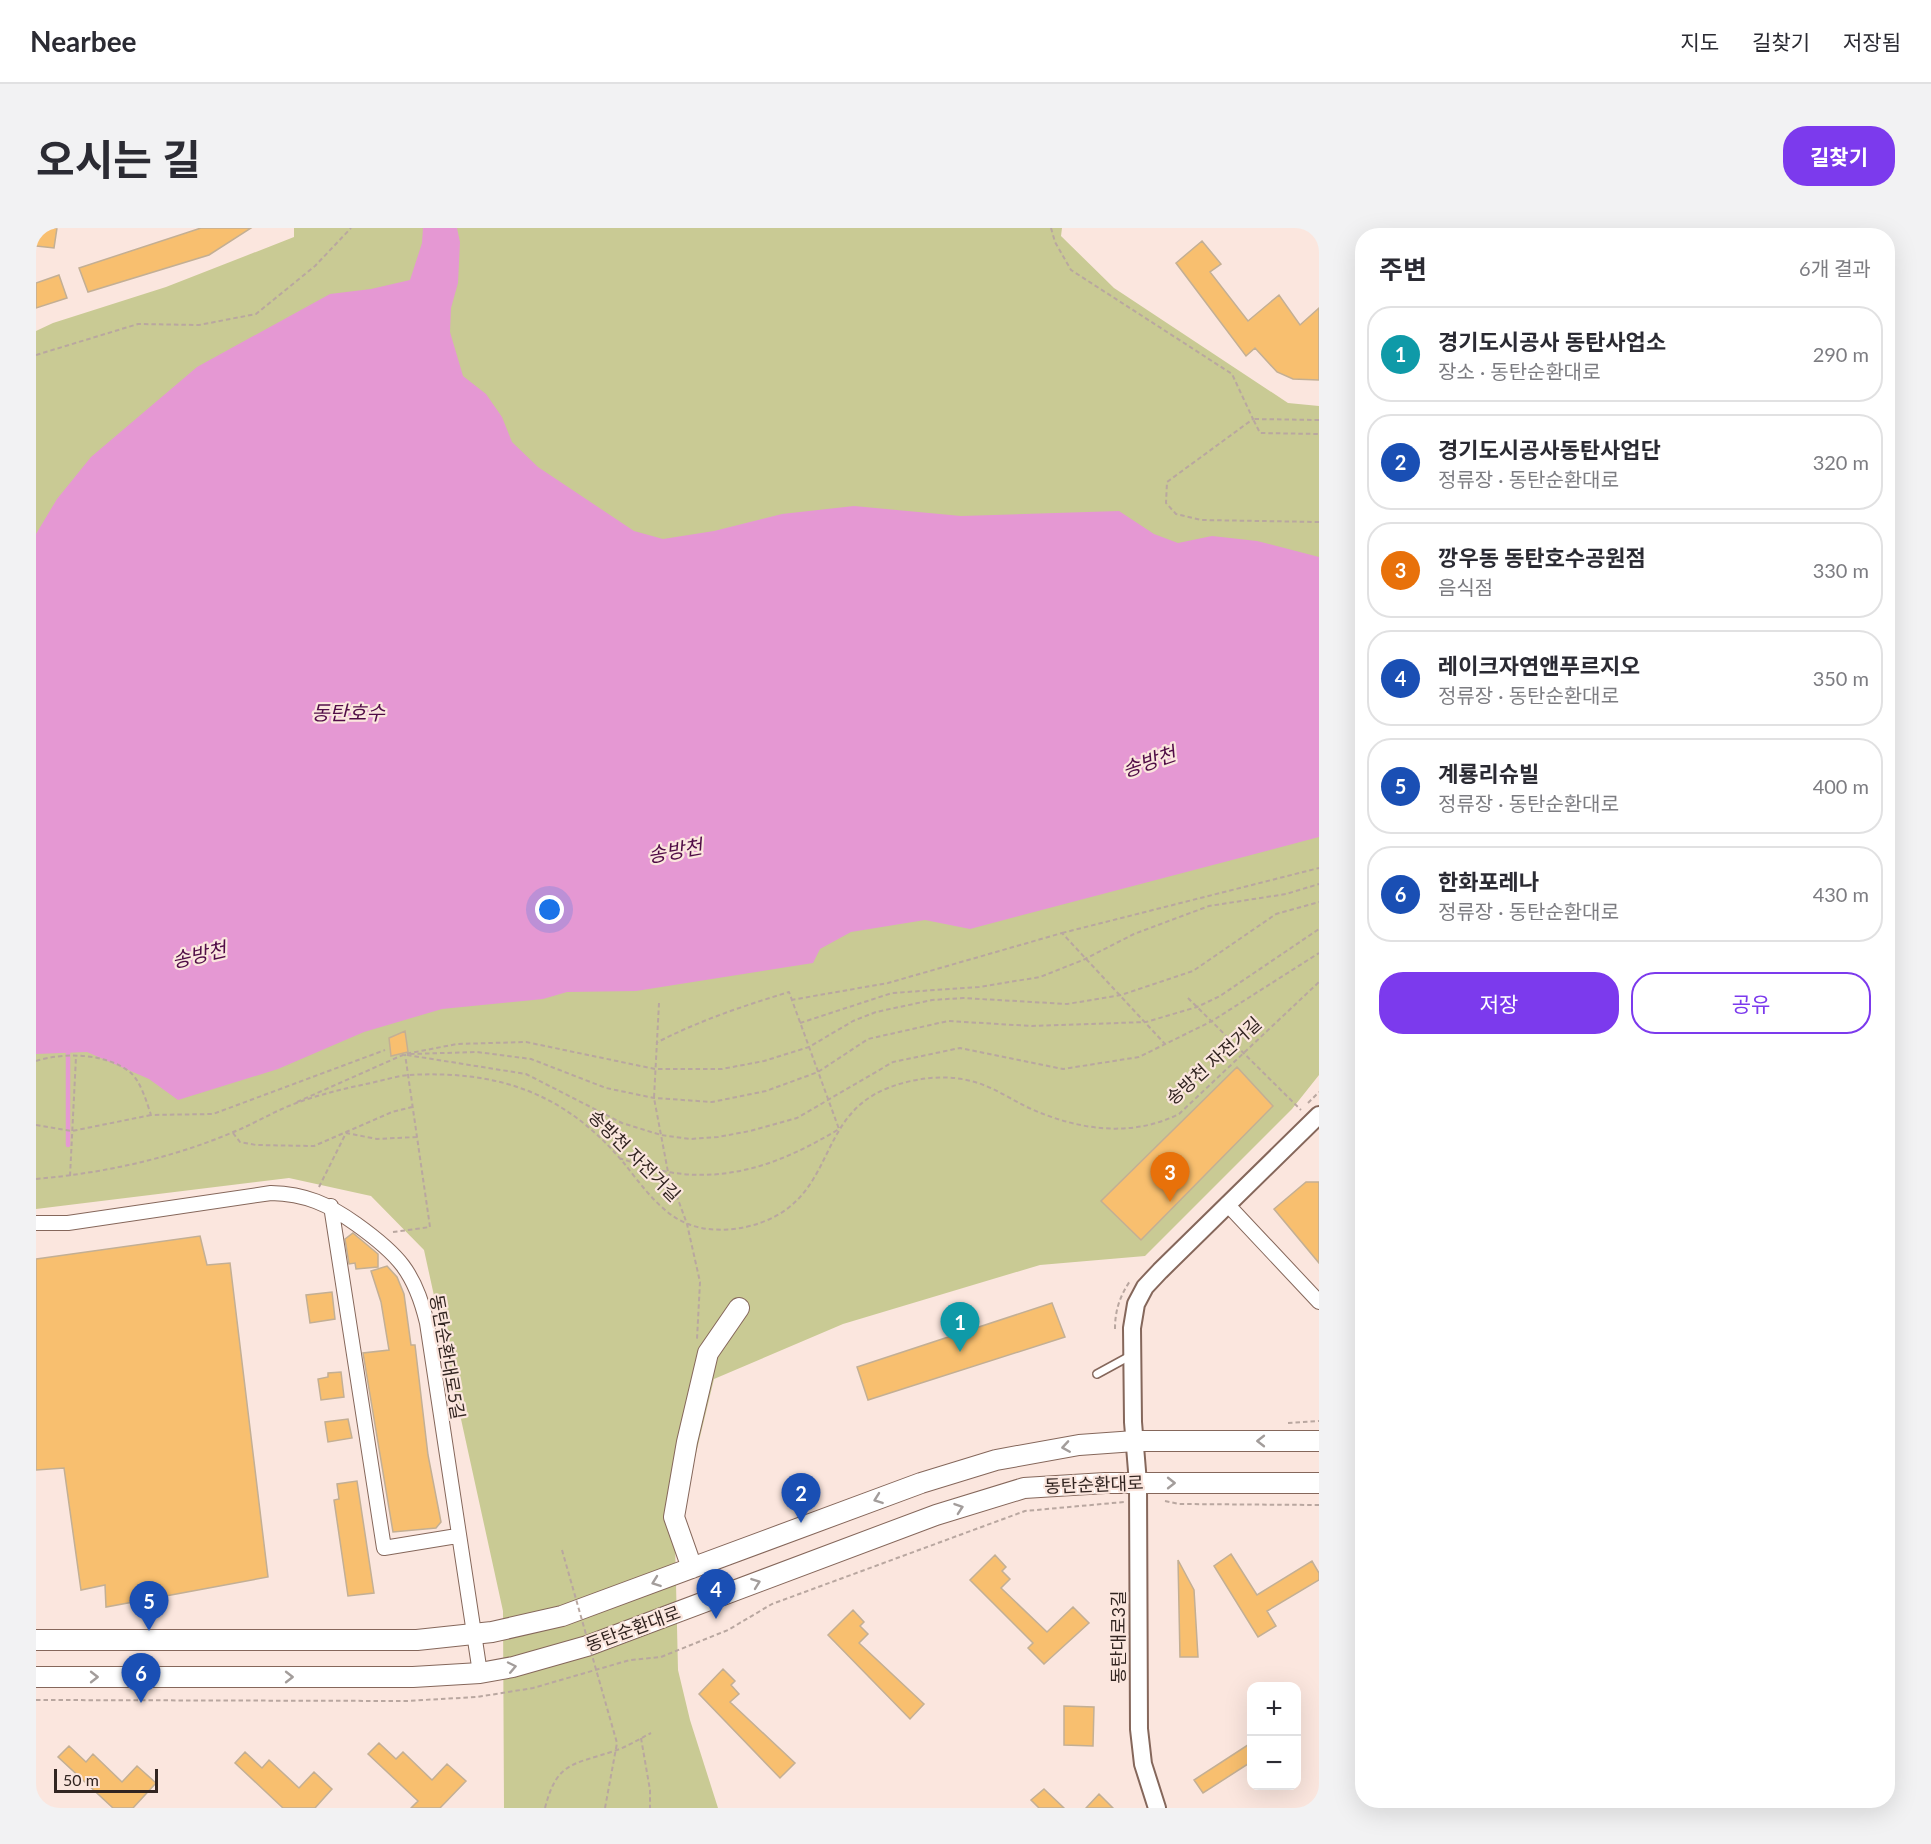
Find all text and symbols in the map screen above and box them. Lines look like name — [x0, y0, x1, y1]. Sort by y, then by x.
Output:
text: Nearbee — [30, 24, 137, 58]
text: 지도 — [1680, 29, 1719, 54]
text: 길찾기 — [1752, 29, 1810, 54]
text: 저장됨 — [1843, 29, 1901, 54]
button: 길찾기 — [1783, 126, 1895, 186]
text: 오시는 길 — [36, 134, 201, 184]
text: 주변 — [1379, 253, 1427, 285]
text: 6개 결과 — [1799, 256, 1871, 280]
text: 경기도시공사 동탄사업소 — [1438, 328, 1666, 355]
text: 1 — [1395, 342, 1406, 366]
text: 290 m — [1813, 342, 1869, 366]
text: 장소 · 동탄순환대로 — [1438, 359, 1601, 383]
text: 경기도시공사동탄사업단 — [1438, 436, 1661, 463]
text: 2 — [1395, 450, 1406, 474]
text: 320 m — [1813, 450, 1869, 474]
text: 정류장 · 동탄순환대로 — [1438, 467, 1619, 491]
text: 깡우동 동탄호수공원점 — [1438, 544, 1646, 571]
text: 3 — [1395, 558, 1406, 582]
text: 330 m — [1813, 558, 1869, 582]
text: 음식점 — [1438, 575, 1493, 599]
text: 레이크자연앤푸르지오 — [1438, 652, 1640, 679]
text: 4 — [1395, 666, 1406, 690]
text: 350 m — [1813, 666, 1869, 690]
text: 정류장 · 동탄순환대로 — [1438, 683, 1619, 707]
water label: 동탄호수 — [311, 700, 385, 724]
water label: 송방천 — [1119, 740, 1181, 781]
text: 계룡리슈빌 — [1438, 760, 1539, 787]
text: 5 — [1395, 774, 1406, 798]
text: 400 m — [1813, 774, 1869, 798]
text: 정류장 · 동탄순환대로 — [1438, 791, 1619, 815]
water label: 송방천 — [646, 833, 707, 867]
text: 한화포레나 — [1438, 868, 1539, 895]
text: 6 — [1395, 882, 1406, 906]
text: 430 m — [1813, 882, 1869, 906]
your location — [535, 895, 564, 924]
text: 정류장 · 동탄순환대로 — [1438, 899, 1619, 923]
water label: 송방천 — [169, 936, 231, 972]
button: 저장 — [1379, 972, 1619, 1034]
button: 공유 — [1631, 972, 1871, 1034]
street label: 송방천 자전거길 — [1161, 1012, 1265, 1109]
street label: 송방천 자전거길 — [584, 1105, 685, 1206]
pin: 3 — [1150, 1152, 1190, 1202]
street label: 동탄순환대로5길 — [426, 1293, 470, 1421]
pin: 1 — [940, 1302, 980, 1352]
one-way arrow — [1256, 1435, 1265, 1447]
one-way arrow — [1061, 1441, 1070, 1453]
street label: 동탄순환대로 — [1044, 1471, 1144, 1497]
pin: 2 — [782, 1474, 820, 1523]
one-way arrow — [1167, 1477, 1176, 1489]
one-way arrow — [873, 1491, 884, 1504]
one-way arrow — [953, 1502, 963, 1515]
pin: 4 — [696, 1570, 736, 1619]
one-way arrow — [651, 1574, 662, 1587]
one-way arrow — [750, 1578, 761, 1591]
pin: 5 — [130, 1582, 168, 1631]
street label: 동탄대로3길 — [1107, 1590, 1129, 1684]
street label: 동탄순환대로 — [582, 1601, 683, 1655]
pin: 6 — [122, 1654, 160, 1703]
one-way arrow — [507, 1661, 517, 1674]
one-way arrow — [90, 1671, 99, 1683]
one-way arrow — [285, 1671, 294, 1683]
map controls — [1247, 1682, 1301, 1790]
button: + — [1247, 1682, 1301, 1736]
button: − — [1247, 1736, 1301, 1790]
scale bar — [54, 1766, 158, 1794]
text: 50 m — [63, 1770, 99, 1789]

